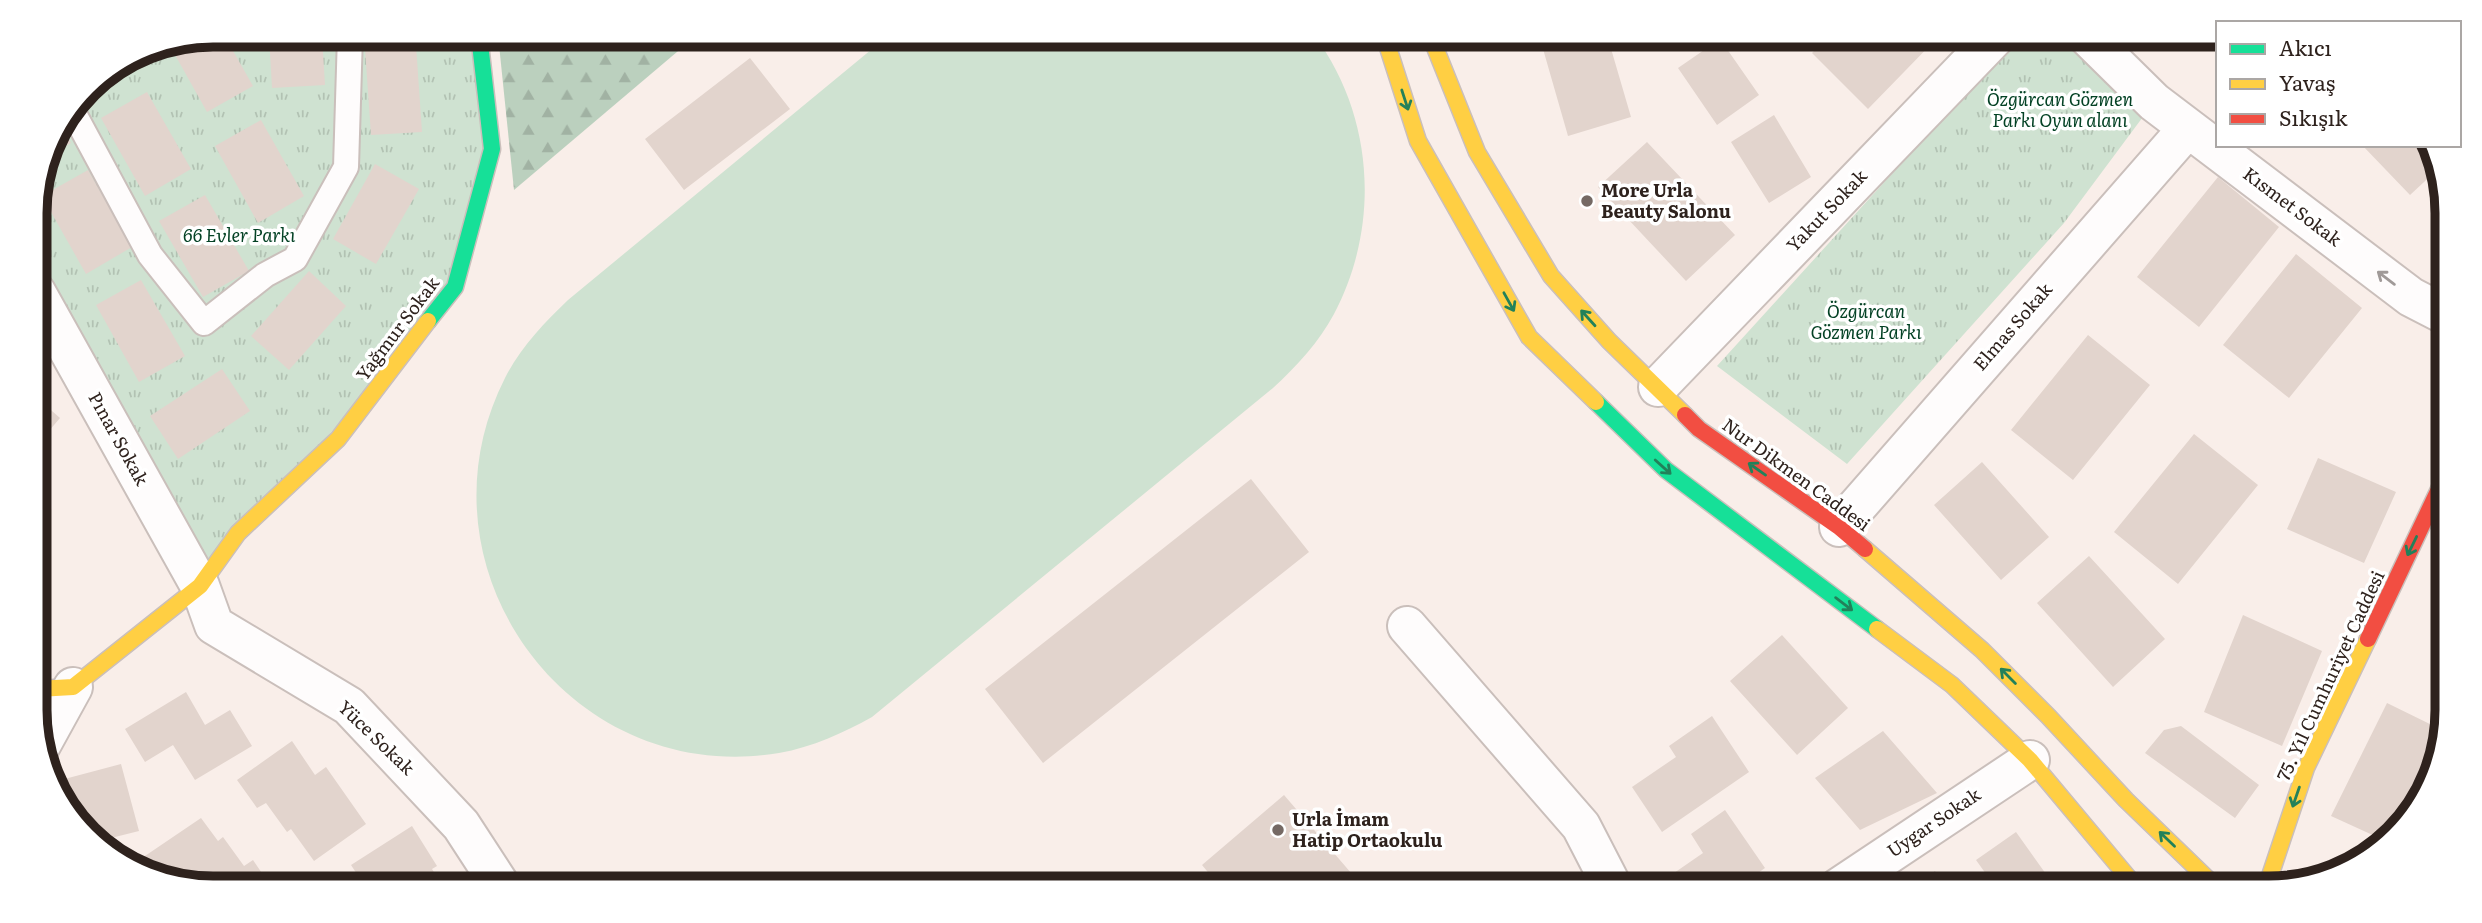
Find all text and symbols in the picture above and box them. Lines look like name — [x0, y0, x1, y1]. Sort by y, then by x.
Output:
legend — [2216, 21, 2461, 147]
text: Akıcı — [2279, 31, 2332, 62]
text: Yavaş — [2279, 66, 2335, 97]
park label: Özgürcan Gözmen Parkı Oyun alanı — [1987, 85, 2133, 133]
one-way arrow — [1399, 89, 1412, 111]
text: Sıkışık — [2279, 101, 2348, 132]
street label: Kısmet Sokak — [2238, 160, 2349, 253]
street label: Yakut Sokak — [1779, 162, 1873, 257]
place label: More Urla Beauty Salonu — [1601, 176, 1731, 224]
marker: More Urla Beauty Salonu — [1579, 193, 1595, 209]
park label: 66 Evler Parkı — [183, 221, 296, 248]
street label: Yağmur Sokak — [349, 270, 446, 386]
one-way arrow — [2377, 271, 2396, 286]
street label: Elmas Sokak — [1966, 275, 2058, 376]
one-way arrow — [1502, 291, 1516, 311]
park label: Özgürcan Gözmen Parkı — [1810, 297, 1922, 345]
one-way arrow — [1580, 310, 1597, 327]
street label: Pınar Sokak — [83, 387, 157, 491]
street label: Nur Dikmen Caddesi — [1717, 411, 1877, 537]
one-way arrow — [1654, 459, 1672, 475]
one-way arrow — [1748, 462, 1767, 476]
one-way arrow — [2405, 535, 2418, 556]
street label: 75. Yıl Cumhuriyet Caddesi — [2269, 566, 2390, 785]
one-way arrow — [1835, 597, 1853, 612]
one-way arrow — [1999, 667, 2016, 684]
street label: Yüce Sokak — [333, 693, 422, 781]
street label: Uygar Sokak — [1881, 780, 1986, 863]
one-way arrow — [2289, 786, 2301, 808]
place label: Urla İmam Hatip Ortaokulu — [1292, 805, 1442, 853]
marker: Urla İmam Hatip Ortaokulu — [1270, 822, 1286, 838]
one-way arrow — [2158, 830, 2175, 847]

